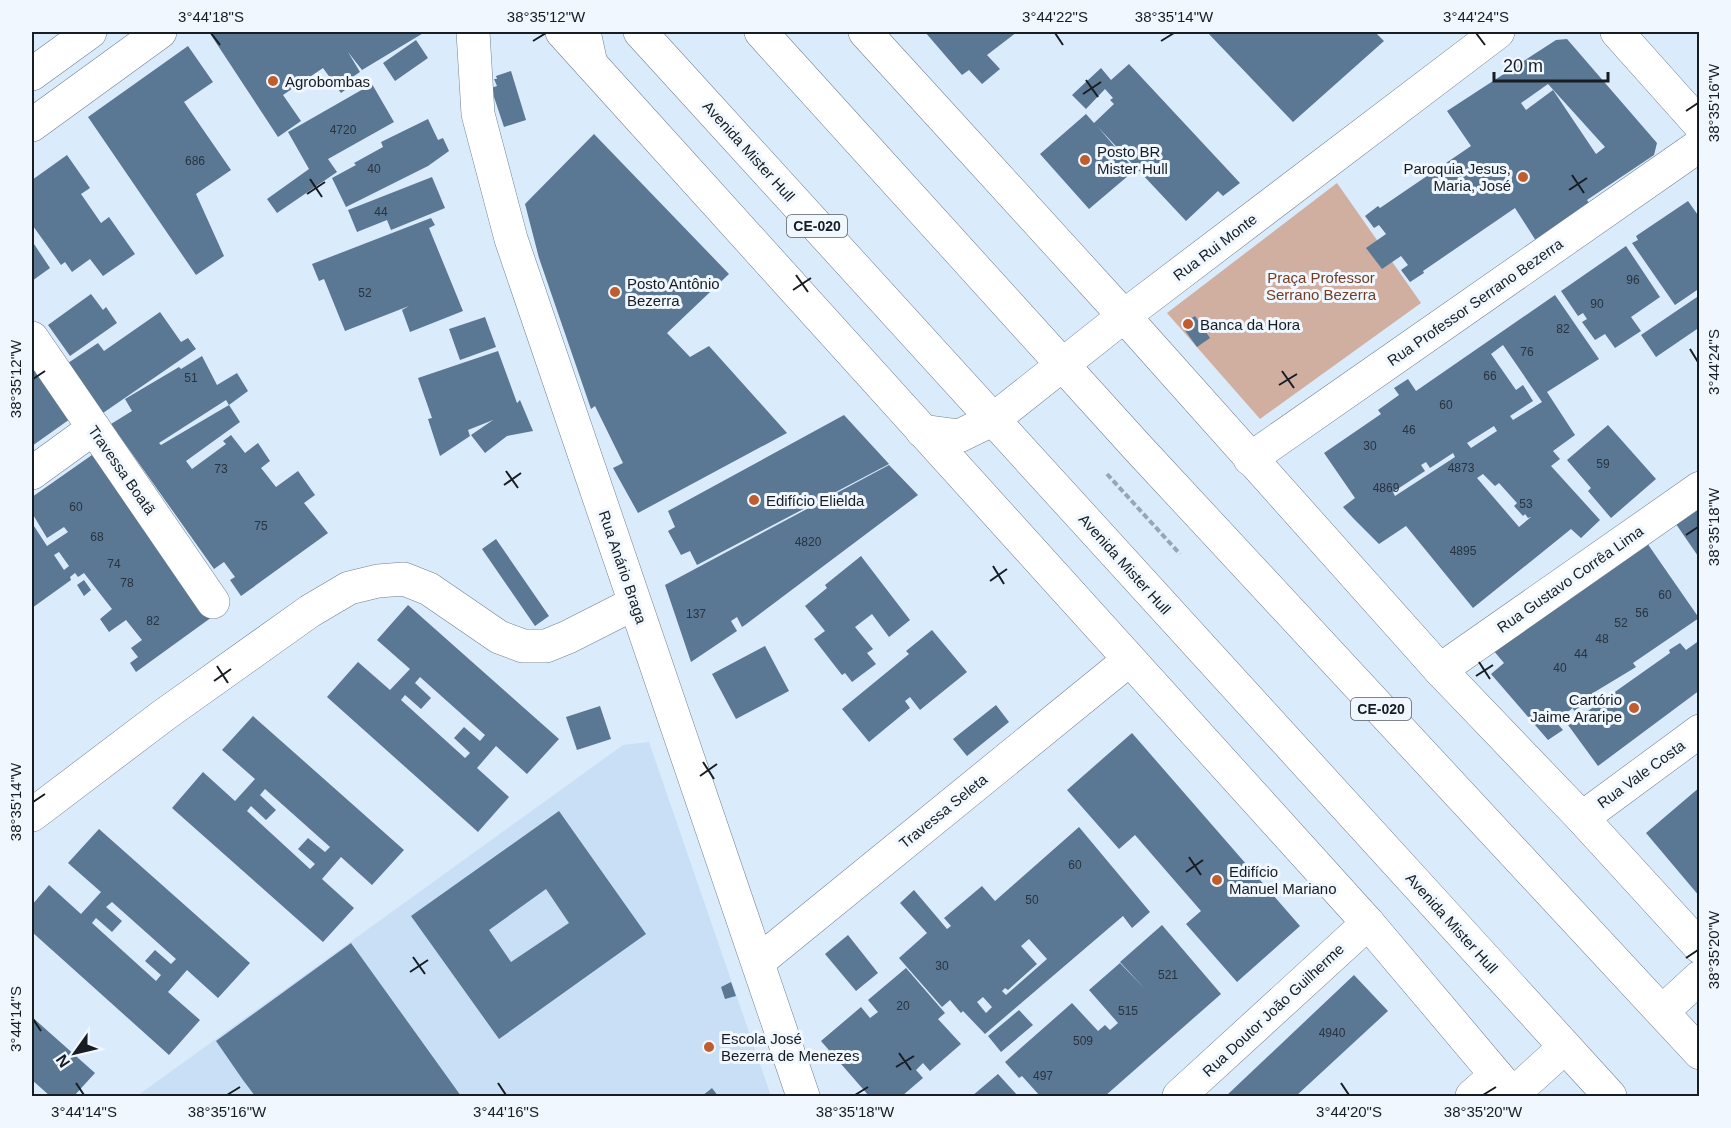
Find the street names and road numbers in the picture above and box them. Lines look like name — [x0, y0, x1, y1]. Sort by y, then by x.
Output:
street label: Avenida Mister Hull — [700, 97, 798, 205]
street label: Rua Rui Monte — [1170, 210, 1260, 284]
road number: CE-020 — [787, 215, 847, 237]
street label: Rua Professor Serrano Bezerra — [1384, 234, 1566, 369]
street label: Travessa Boatã — [85, 422, 159, 518]
street label: Rua Anário Braga — [596, 508, 651, 626]
street label: Avenida Mister Hull — [1076, 510, 1174, 618]
street label: Rua Gustavo Corrêa Lima — [1494, 522, 1647, 636]
road number: CE-020 — [1351, 698, 1411, 720]
street label: Rua Vale Costa — [1594, 736, 1689, 811]
street label: Travessa Seleta — [896, 770, 991, 852]
street label: Avenida Mister Hull — [1403, 869, 1501, 977]
street label: Rua Doutor João Guilherme — [1199, 940, 1347, 1080]

